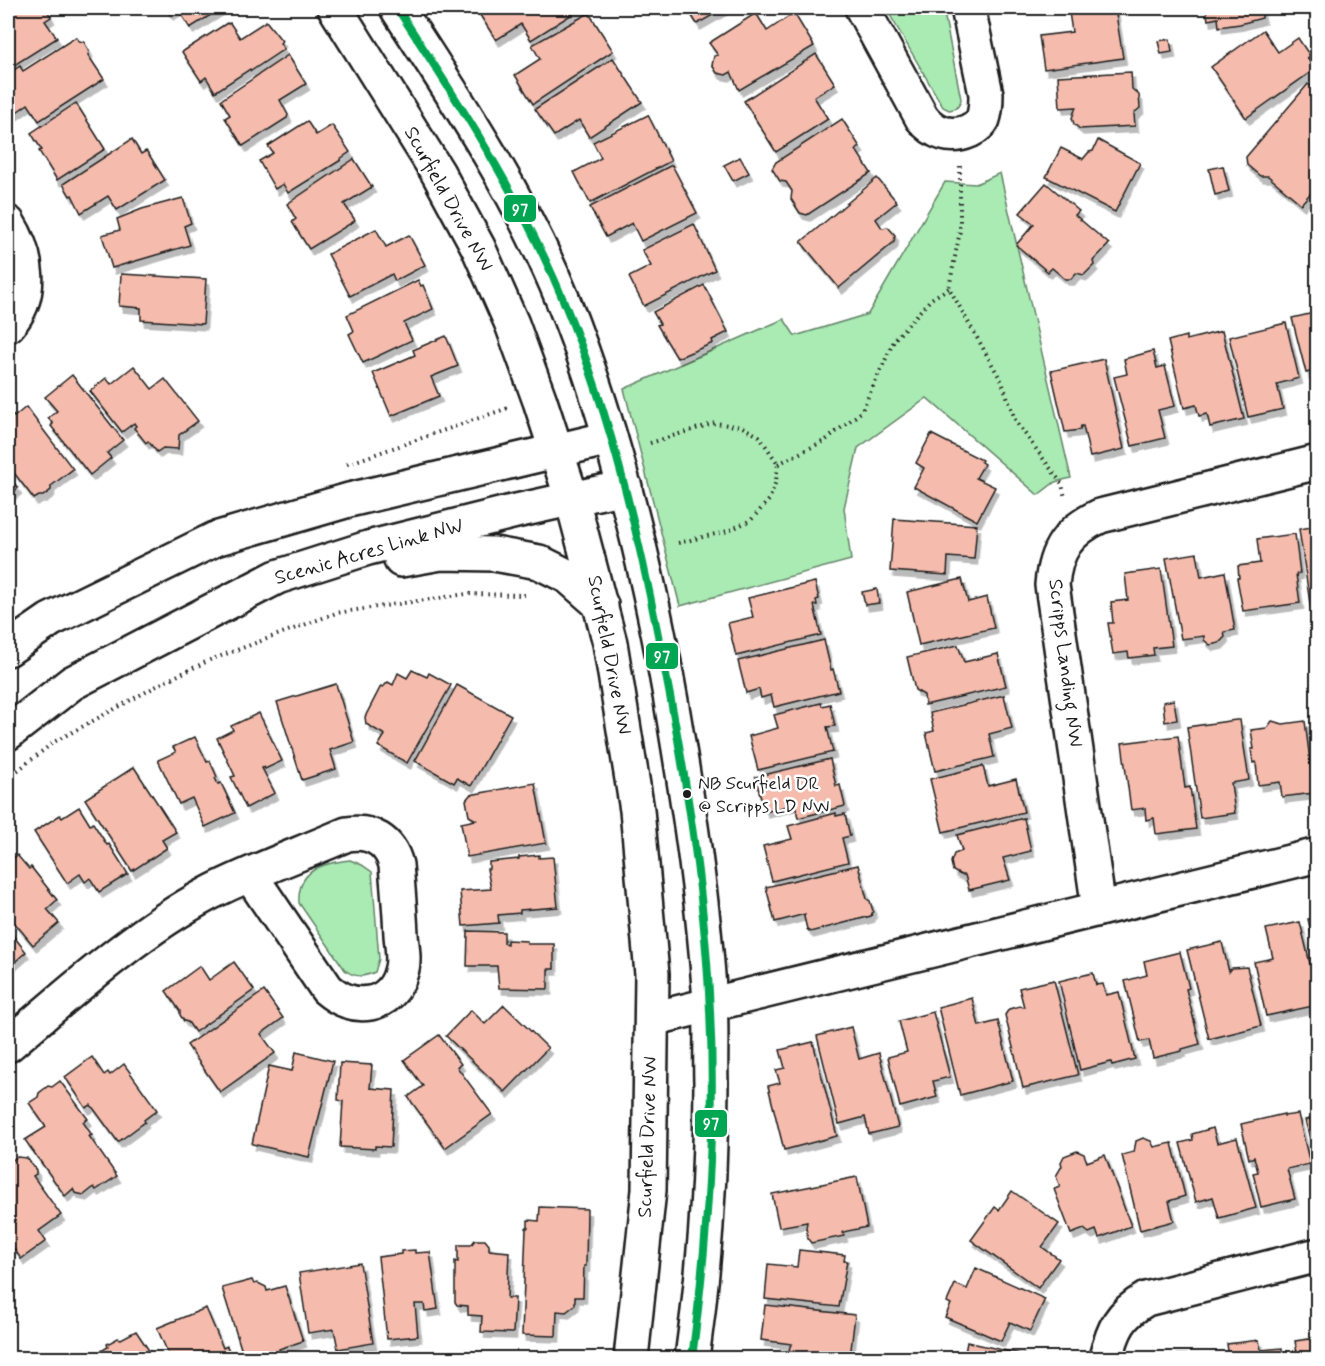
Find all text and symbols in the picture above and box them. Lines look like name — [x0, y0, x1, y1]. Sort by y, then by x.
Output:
street label: Scurfield Drive NW — [397, 122, 499, 276]
line badge: 97 — [503, 194, 537, 223]
text: 97 — [512, 200, 528, 221]
street label: Scenic Acres Link NW — [272, 512, 467, 592]
street label: Scurfield Drive NW — [580, 573, 638, 737]
street label: Scripps Landing NW — [1039, 577, 1089, 749]
line badge: 97 — [645, 642, 679, 670]
text: 97 — [654, 647, 670, 668]
place label: NB Scurfield DR @ Scripps LD NW — [698, 772, 829, 819]
marker: NB Scurfield DR @ Scripps LD NW — [681, 788, 693, 800]
street label: Scurfield Drive NW — [632, 1056, 664, 1218]
line badge: 97 — [694, 1109, 728, 1138]
text: 97 — [703, 1114, 719, 1135]

